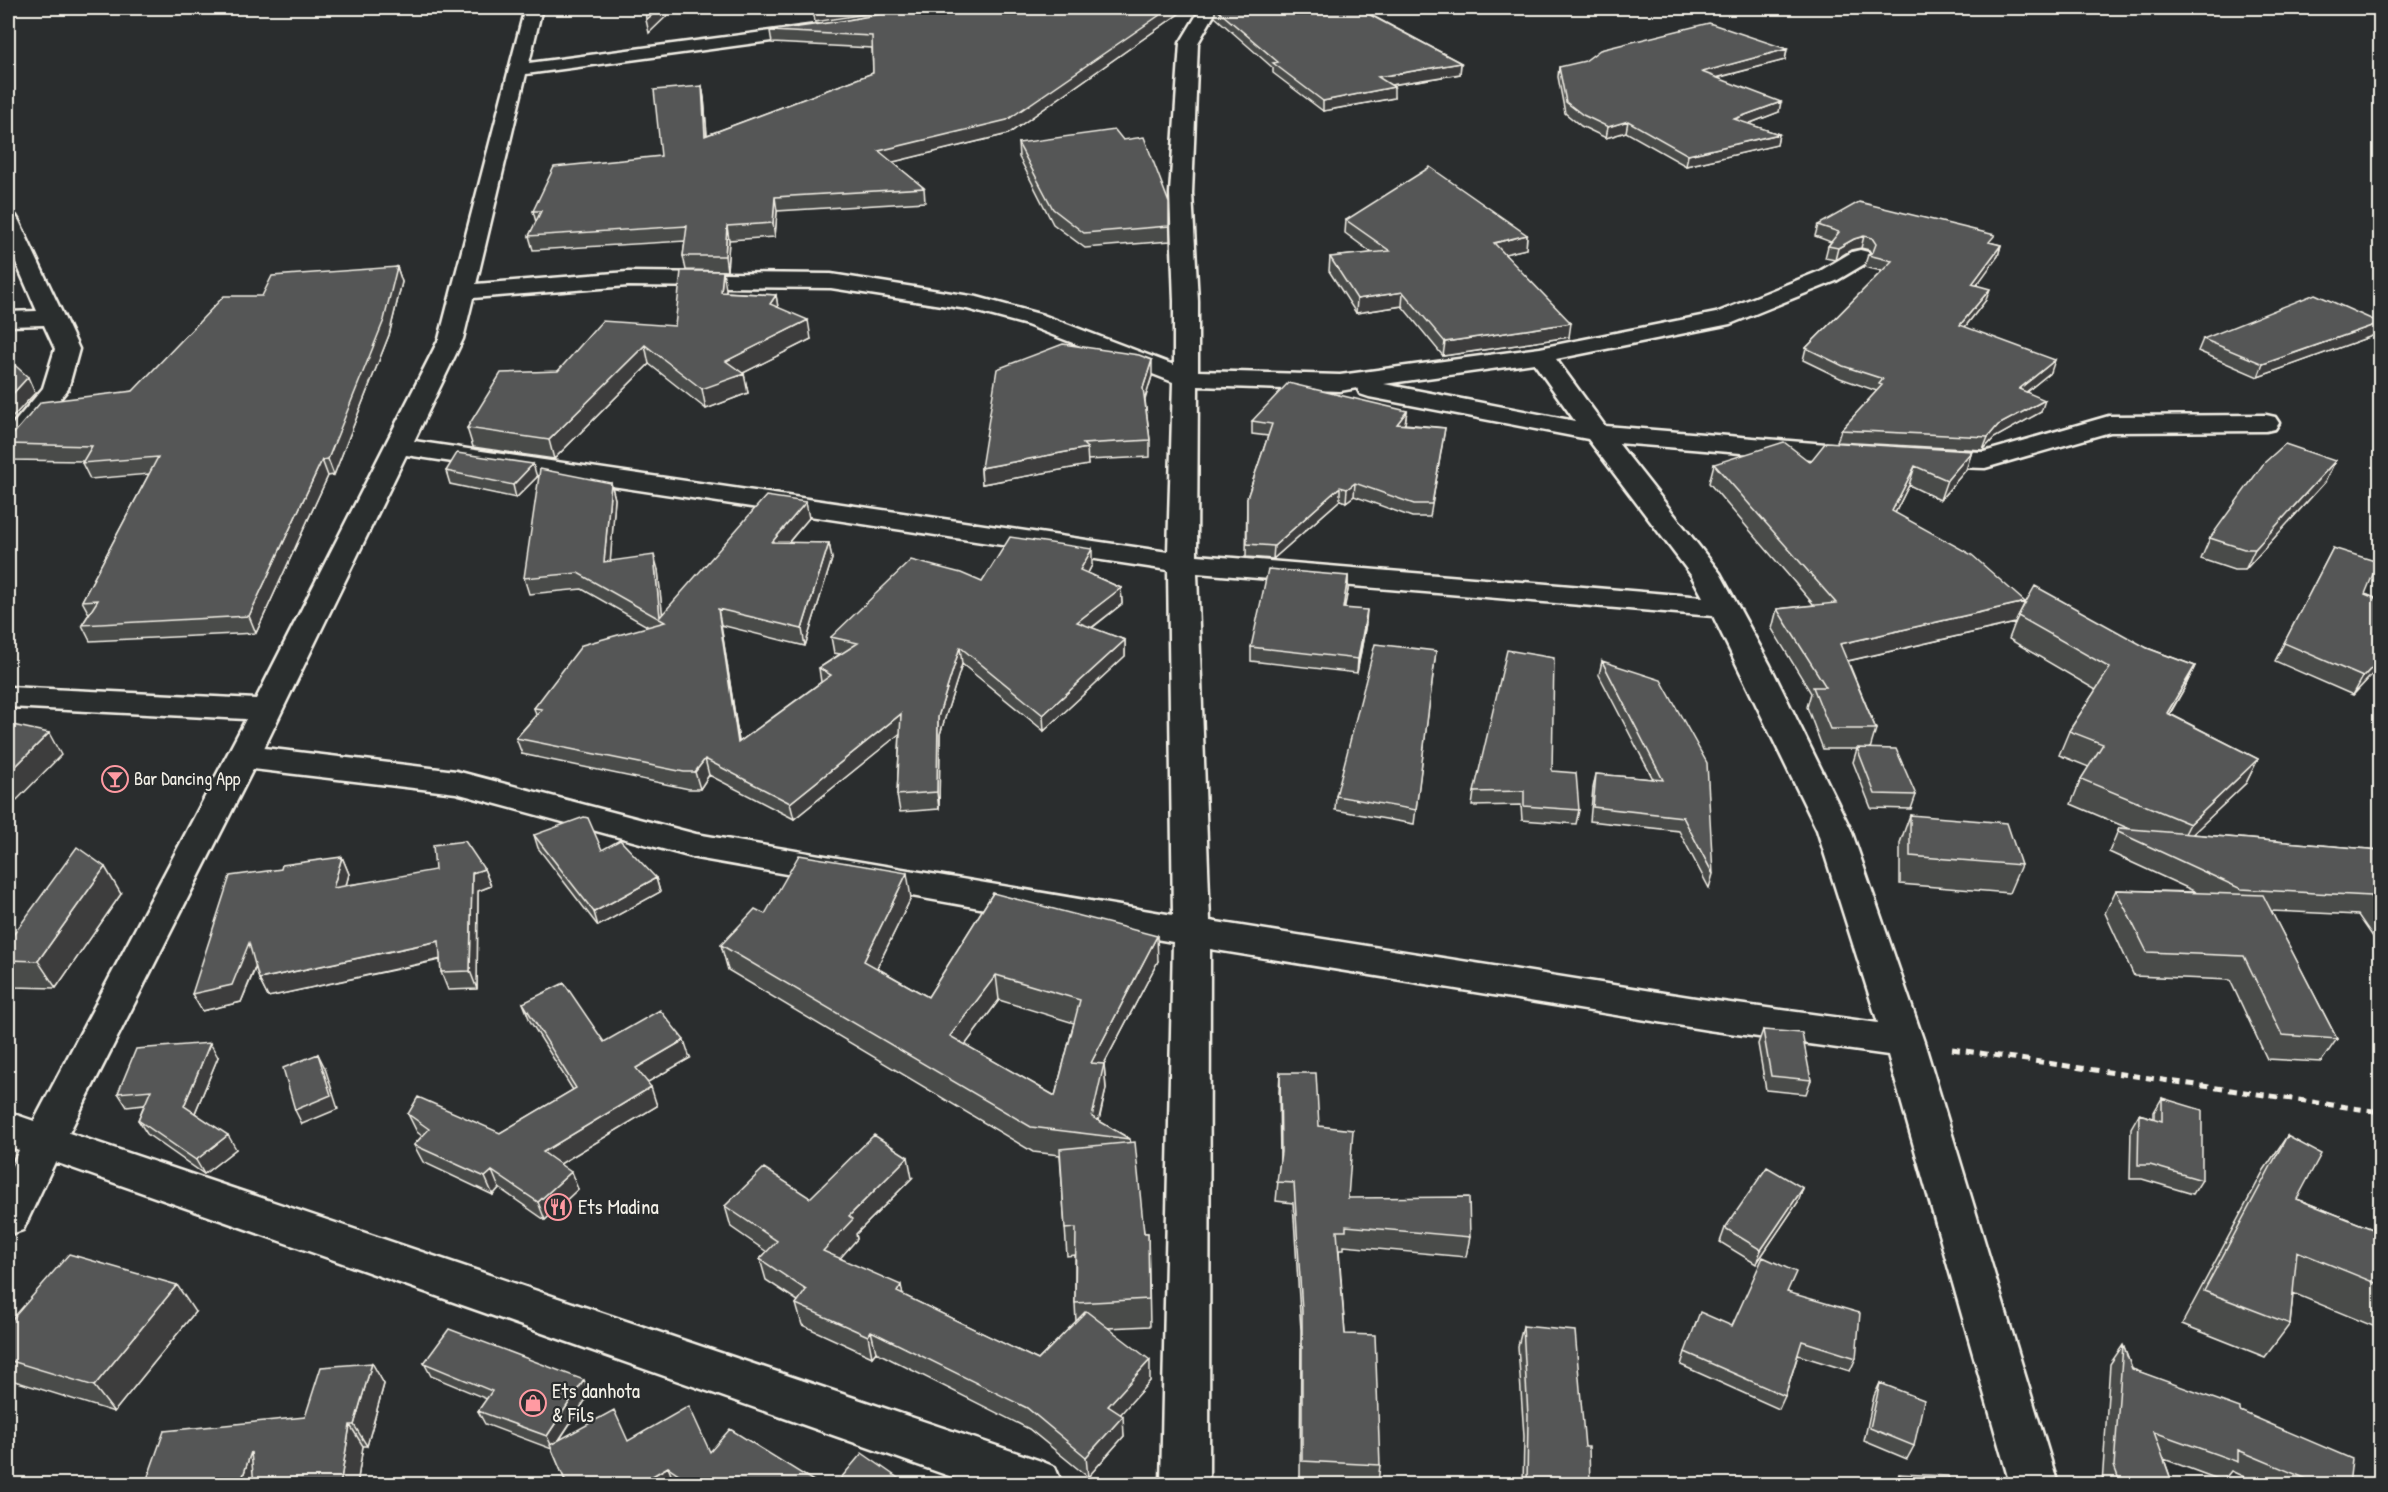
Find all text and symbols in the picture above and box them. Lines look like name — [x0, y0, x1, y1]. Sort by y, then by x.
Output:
bar icon: Bar Dancing App — [100, 764, 130, 794]
place label: Bar Dancing App — [134, 766, 241, 791]
restaurant icon: Ets Madina — [543, 1192, 573, 1222]
place label: Ets Madina — [578, 1192, 659, 1221]
place label: Ets danhota & Fils — [552, 1376, 640, 1429]
shop icon: Ets danhota & Fils — [518, 1388, 548, 1418]

